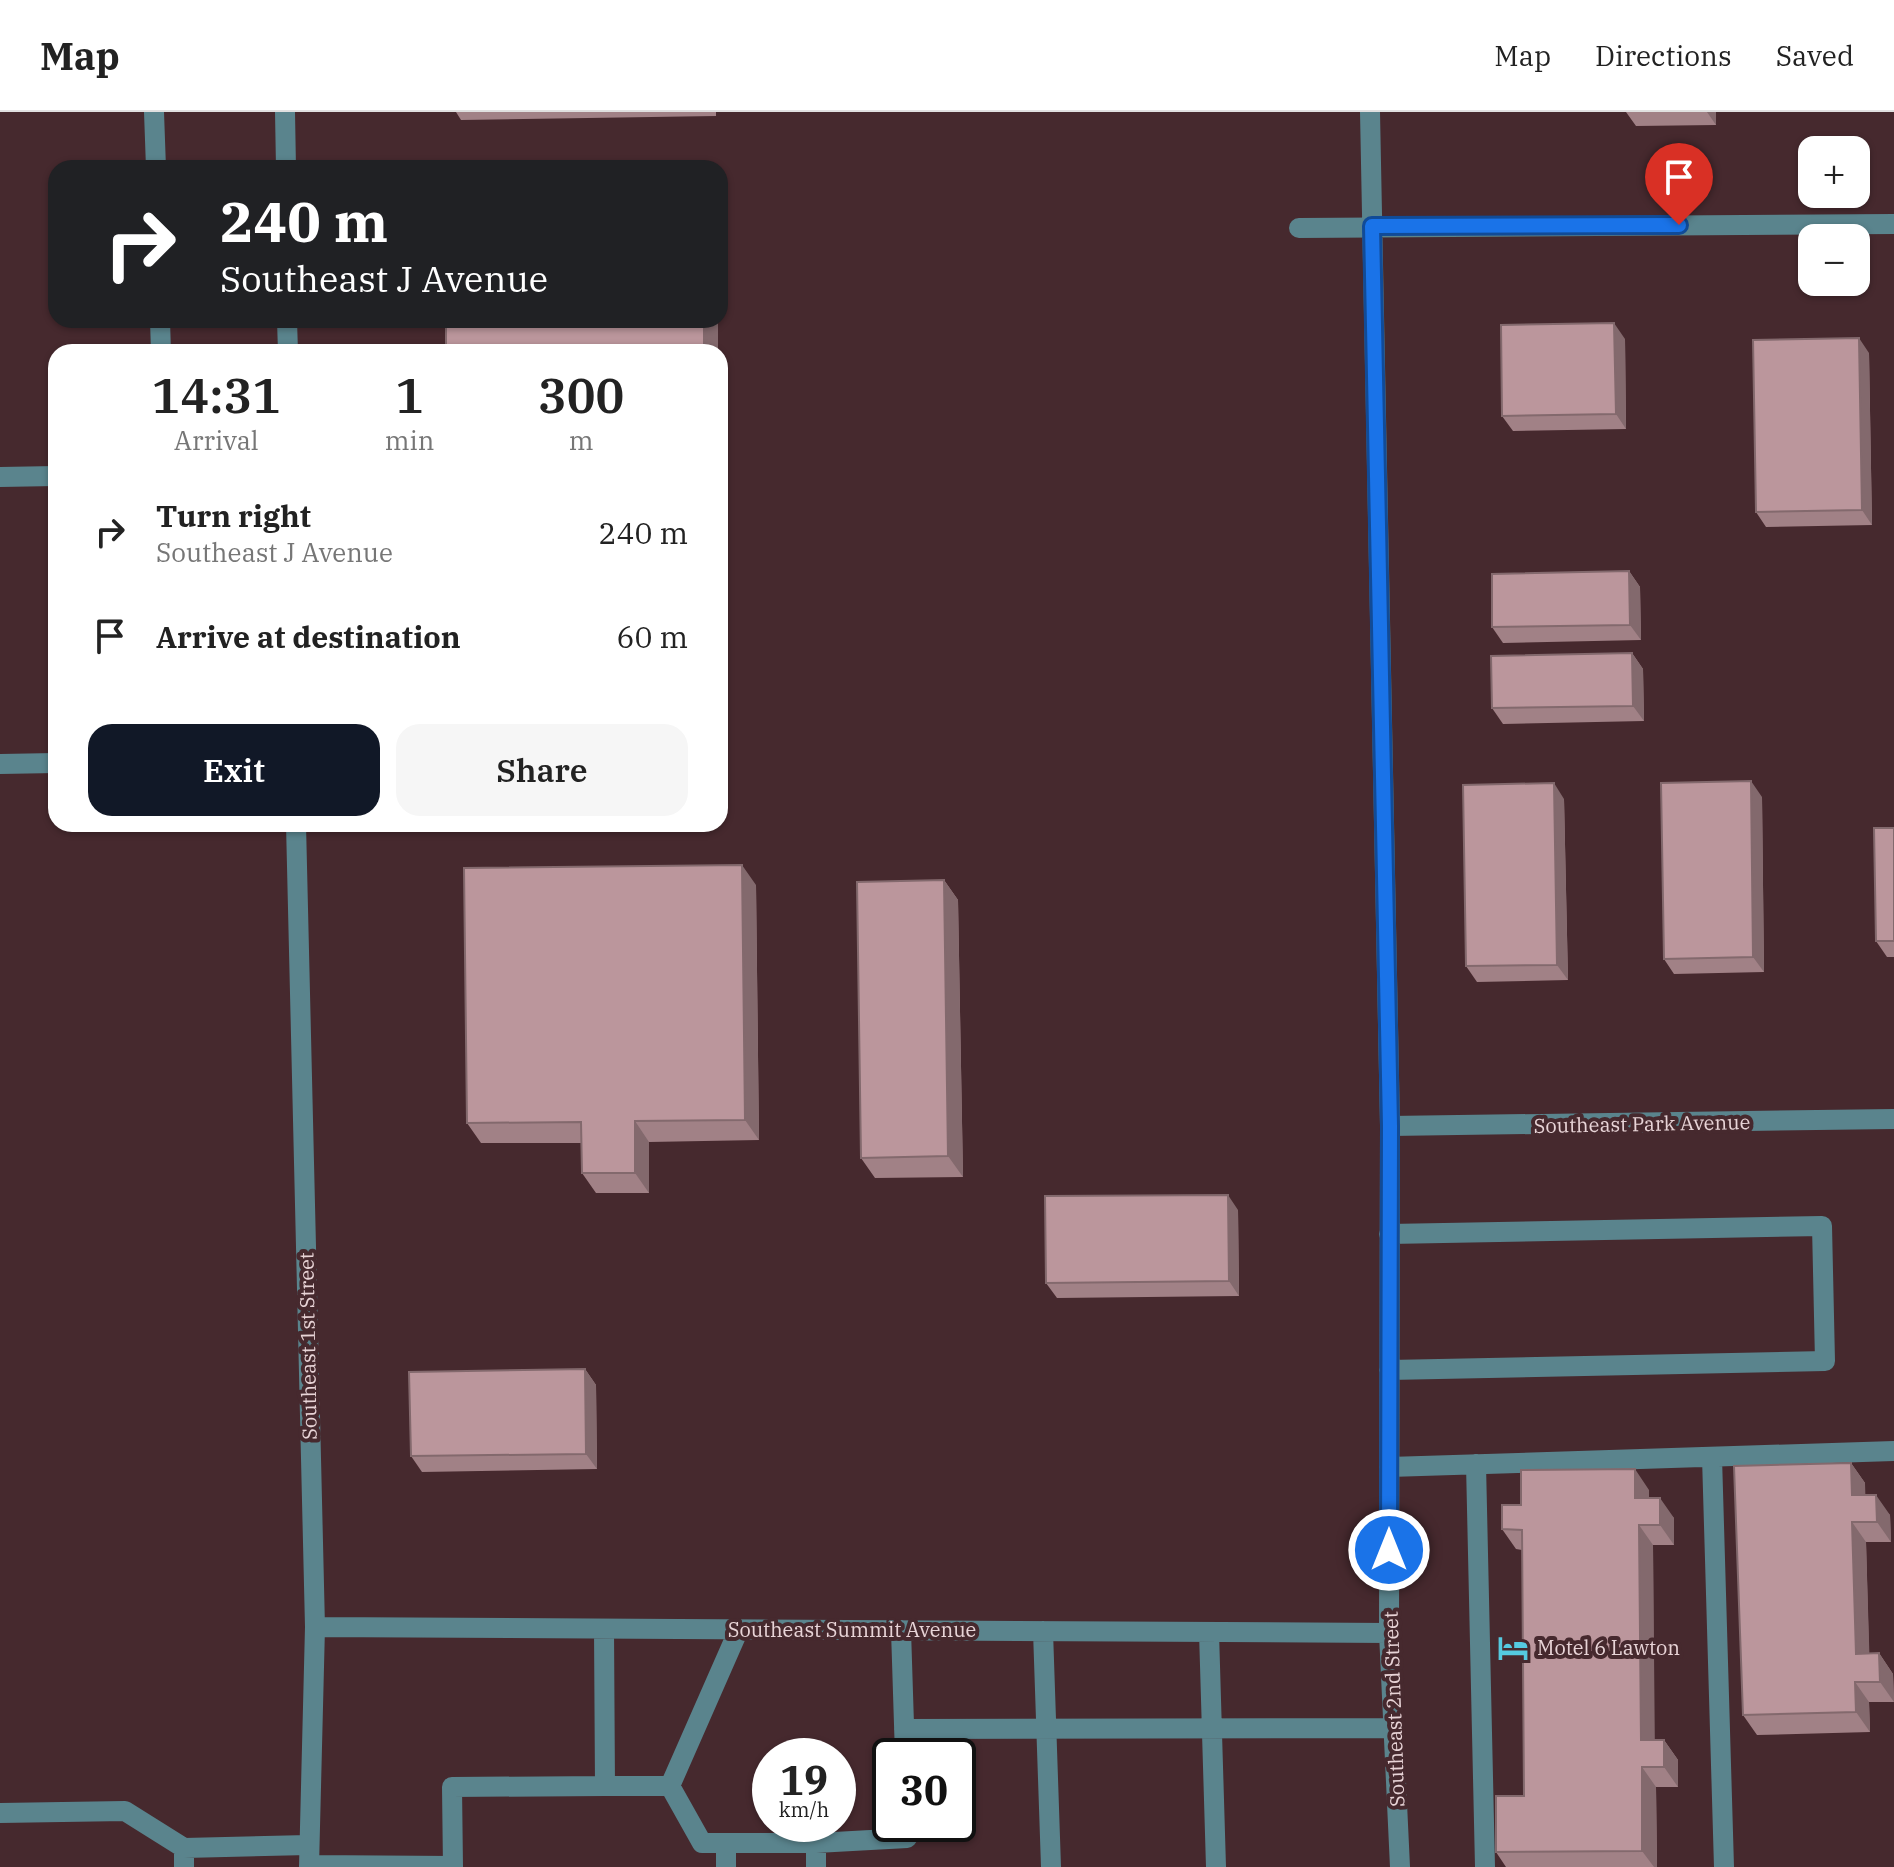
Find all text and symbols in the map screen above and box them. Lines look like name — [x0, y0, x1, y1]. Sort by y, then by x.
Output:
text: Map — [40, 31, 120, 80]
text: Map — [1494, 37, 1551, 74]
text: Directions — [1595, 37, 1732, 74]
text: Saved — [1776, 37, 1854, 74]
map controls — [1798, 136, 1870, 296]
button: + — [1798, 136, 1870, 208]
pin — [1645, 143, 1713, 225]
icon: arrive — [1657, 155, 1701, 199]
text: 240 m — [220, 185, 388, 257]
icon: right — [88, 192, 192, 296]
button: − — [1798, 224, 1870, 296]
text: Southeast J Avenue — [220, 255, 548, 302]
text: 14:31 — [152, 364, 281, 426]
text: 1 — [395, 364, 424, 426]
text: 300 — [538, 364, 624, 426]
text: Arrival — [174, 423, 259, 457]
text: min — [385, 423, 434, 457]
text: m — [569, 423, 594, 457]
text: Turn right — [156, 496, 311, 535]
icon: right — [88, 510, 132, 554]
text: 240 m — [598, 513, 688, 552]
text: Southeast J Avenue — [156, 535, 393, 569]
icon: arrive — [88, 614, 132, 658]
text: Arrive at destination — [156, 617, 461, 656]
text: 60 m — [616, 617, 688, 656]
button: Exit — [88, 724, 380, 816]
button: Share — [396, 724, 688, 816]
street label: Southeast Park Avenue — [1533, 1108, 1751, 1139]
street label: Southeast 1st Street — [292, 1252, 323, 1440]
position arrow — [1347, 1508, 1431, 1592]
street label: Southeast 2nd Street — [1377, 1611, 1410, 1807]
street label: Southeast Summit Avenue — [728, 1616, 976, 1643]
hotel icon: Motel 6 Lawton — [1496, 1631, 1530, 1665]
place label: Motel 6 Lawton — [1537, 1634, 1680, 1661]
speed limit sign: 30 — [872, 1738, 976, 1842]
text: 19 — [780, 1754, 828, 1806]
text: km/h — [779, 1796, 829, 1823]

